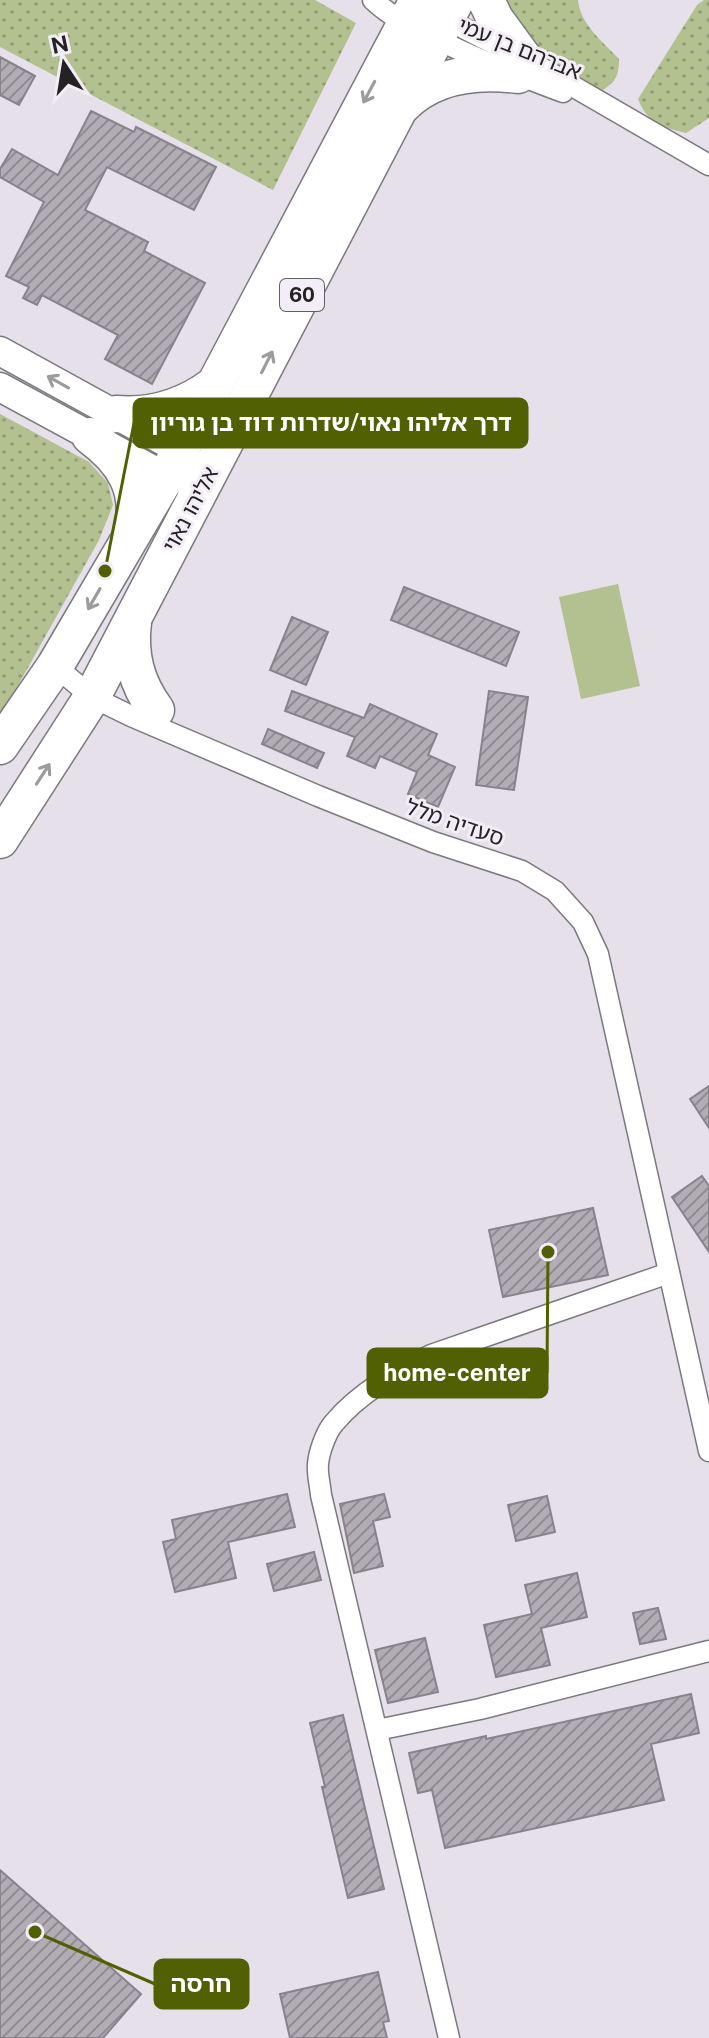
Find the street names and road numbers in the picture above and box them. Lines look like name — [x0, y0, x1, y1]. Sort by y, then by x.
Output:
street label: אברהם בן עמי — [454, 11, 586, 85]
road number: 60 — [280, 279, 324, 311]
street label: אליהו נאוי — [157, 462, 223, 556]
street label: סעדיה מלל — [403, 793, 507, 851]

